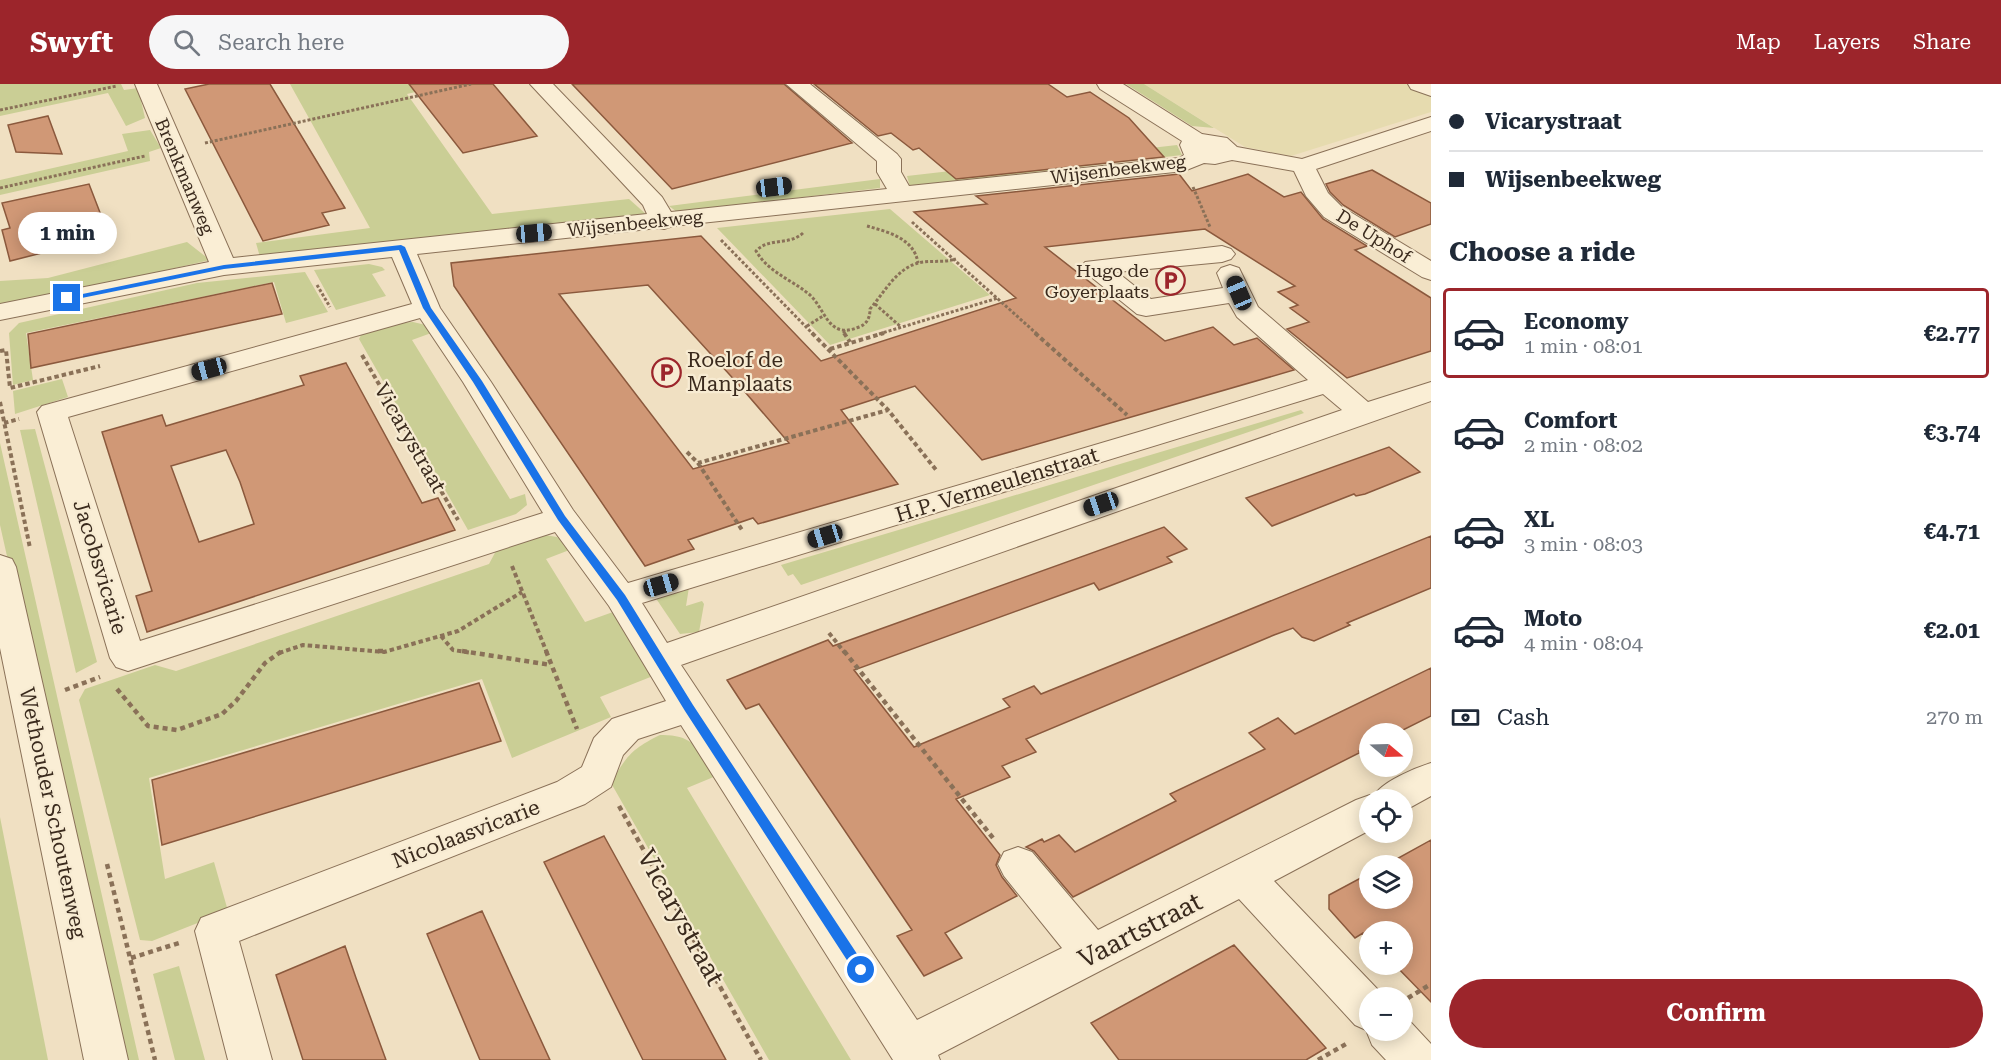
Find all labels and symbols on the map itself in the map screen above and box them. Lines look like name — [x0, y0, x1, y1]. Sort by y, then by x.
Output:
street label: Brenkmanweg — [151, 115, 219, 238]
street label: Wijsenbeekweg — [1049, 150, 1188, 188]
car — [755, 176, 793, 198]
street label: Wijsenbeekweg — [566, 205, 705, 241]
street label: De Uphof — [1333, 205, 1416, 268]
callout: 1 min — [17, 211, 116, 253]
car — [515, 222, 553, 244]
place label: Hugo de Goyerplaats — [1045, 260, 1149, 302]
parking icon: Hugo de Goyerplaats — [1154, 264, 1186, 296]
car — [1224, 273, 1254, 313]
route end — [53, 284, 80, 311]
place label: Roelof de Manplaats — [687, 348, 792, 396]
car — [189, 356, 229, 382]
parking icon: Roelof de Manplaats — [650, 356, 682, 388]
street label: Vicarystraat — [369, 379, 451, 497]
street label: H.P. Vermeulenstraat — [893, 443, 1102, 527]
car — [1081, 490, 1121, 518]
street label: Jacobsvicarie — [68, 497, 132, 637]
car — [805, 522, 845, 550]
car — [641, 571, 681, 599]
street label: Wethouder Schoutenweg — [15, 685, 91, 941]
north arrow — [1359, 723, 1413, 777]
street label: Nicolaasvicarie — [389, 795, 543, 873]
street label: Vicarystraat — [631, 844, 731, 991]
street label: Vaartstraat — [1073, 886, 1207, 974]
route start — [847, 956, 874, 983]

